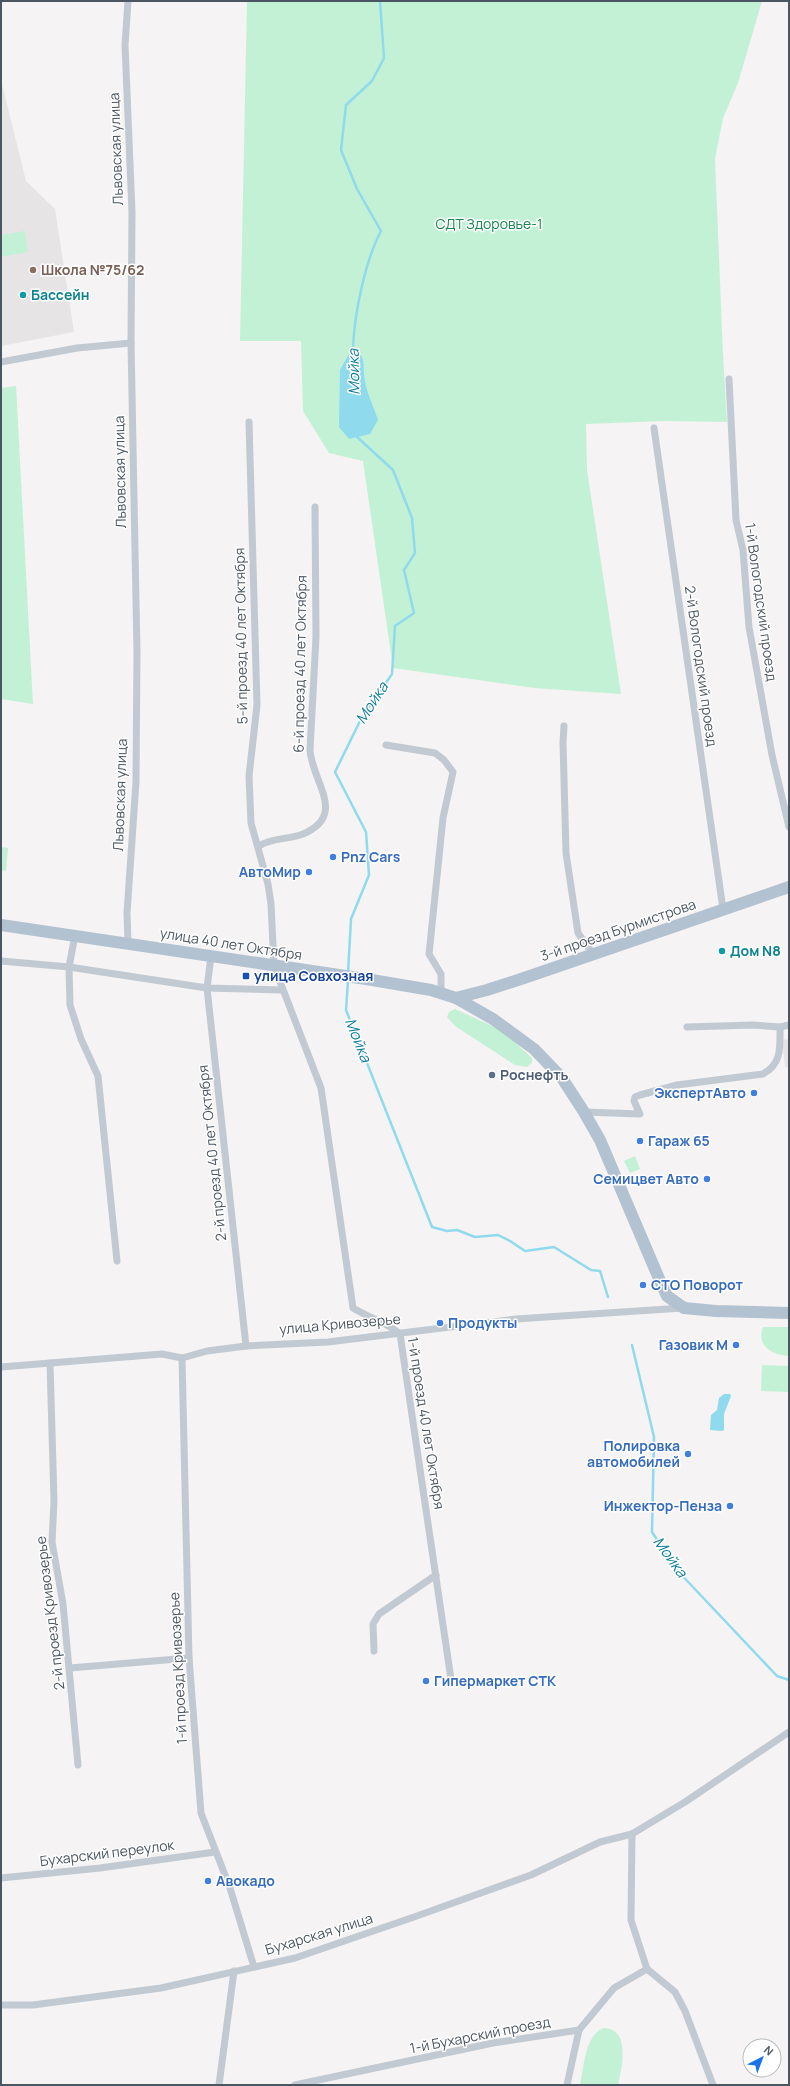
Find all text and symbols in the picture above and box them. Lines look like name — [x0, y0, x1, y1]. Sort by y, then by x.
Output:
street label: Львовская улица — [104, 92, 127, 206]
park label: СДТ Здоровье-1 — [436, 214, 542, 233]
place label: Школа №75/62 — [41, 260, 144, 279]
marker: Школа №75/62 — [28, 265, 38, 275]
place label: Бассейн — [31, 285, 90, 304]
marker: Бассейн — [18, 290, 28, 300]
water label: Мойка — [343, 348, 364, 395]
street label: Львовская улица — [109, 415, 130, 529]
street label: 1-й Вологодский проезд — [741, 522, 782, 682]
street label: 5-й проезд 40 лет Октября — [229, 547, 252, 725]
street label: 6-й проезд 40 лет Октября — [288, 575, 311, 753]
street label: 2-й Вологодский проезд — [681, 584, 722, 748]
water label: Мойка — [350, 677, 393, 728]
street label: Львовская улица — [108, 738, 131, 852]
place label: Pnz Cars — [341, 847, 401, 866]
marker: Pnz Cars — [328, 852, 338, 862]
place label: АвтоМир — [239, 862, 301, 881]
marker: АвтоМир — [304, 867, 314, 877]
street label: 3-й проезд Бурмистрова — [538, 894, 698, 965]
street label: улица 40 лет Октября — [159, 923, 304, 964]
place label: Дом N8 — [730, 941, 781, 960]
marker: Дом N8 — [717, 946, 727, 956]
place label: улица Совхозная — [254, 966, 373, 985]
marker: улица Совхозная — [241, 971, 251, 981]
water label: Мойка — [340, 1015, 377, 1066]
street label: 2-й проезд 40 лет Октября — [193, 1064, 230, 1242]
place label: Роснефть — [500, 1065, 569, 1084]
marker: Роснефть — [487, 1070, 497, 1080]
place label: ЭкспертАвто — [654, 1083, 746, 1102]
marker: ЭкспертАвто — [749, 1088, 759, 1098]
place label: Гараж 65 — [648, 1131, 710, 1150]
marker: Гараж 65 — [635, 1136, 645, 1146]
place label: Семицвет Авто — [593, 1169, 699, 1188]
marker: Семицвет Авто — [702, 1174, 712, 1184]
place label: СТО Поворот — [651, 1275, 744, 1294]
marker: СТО Поворот — [638, 1280, 648, 1290]
street label: улица Кривозерье — [278, 1309, 401, 1338]
place label: Продукты — [448, 1313, 517, 1332]
marker: Продукты — [435, 1318, 445, 1328]
street label: 1-й проезд 40 лет Октября — [403, 1335, 450, 1510]
place label: Газовик М — [659, 1335, 728, 1354]
marker: Газовик М — [731, 1340, 741, 1350]
place label: Полировка автомобилей — [587, 1436, 680, 1471]
marker: Полировка автомобилей — [683, 1449, 693, 1459]
place label: Инжектор-Пенза — [604, 1496, 722, 1515]
marker: Инжектор-Пенза — [725, 1501, 735, 1511]
water label: Мойка — [648, 1532, 693, 1582]
street label: 2-й проезд Кривозерье — [31, 1535, 68, 1691]
street label: 1-й проезд Кривозерье — [164, 1592, 191, 1745]
place label: Гипермаркет СТК — [434, 1671, 557, 1690]
marker: Гипермаркет СТК — [421, 1676, 431, 1686]
street label: Бухарский переулок — [39, 1835, 176, 1870]
place label: Авокадо — [216, 1871, 275, 1890]
marker: Авокадо — [203, 1876, 213, 1886]
street label: Бухарская улица — [263, 1908, 375, 1959]
street label: 1-й Бухарский проезд — [408, 2012, 552, 2057]
north arrow — [742, 2038, 782, 2078]
text: N — [761, 2042, 777, 2058]

